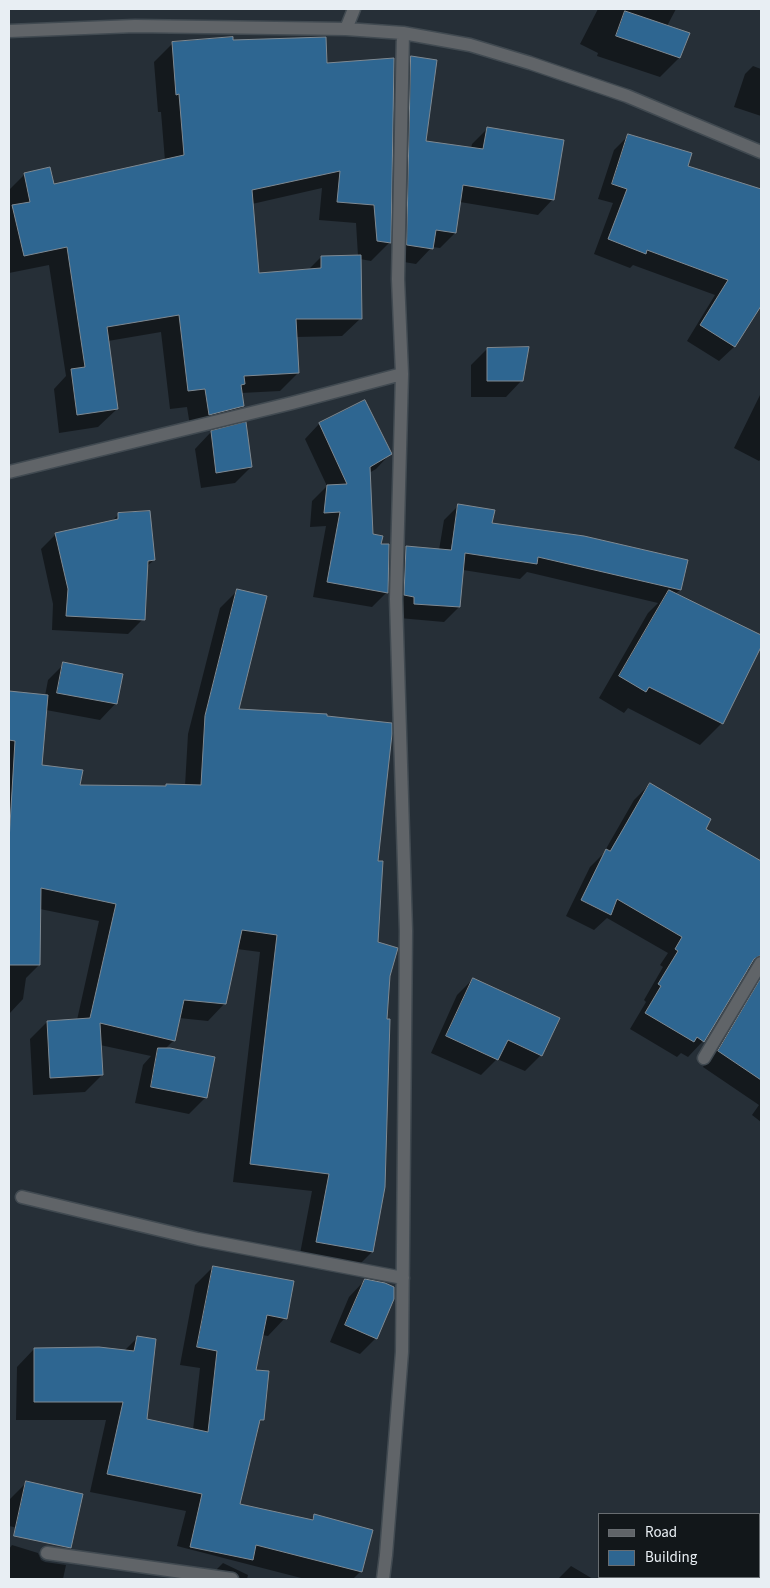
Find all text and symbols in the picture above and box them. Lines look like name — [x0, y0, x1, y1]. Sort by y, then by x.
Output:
legend — [598, 1513, 760, 1578]
text: Road — [645, 1522, 677, 1543]
text: Building — [645, 1547, 697, 1568]

